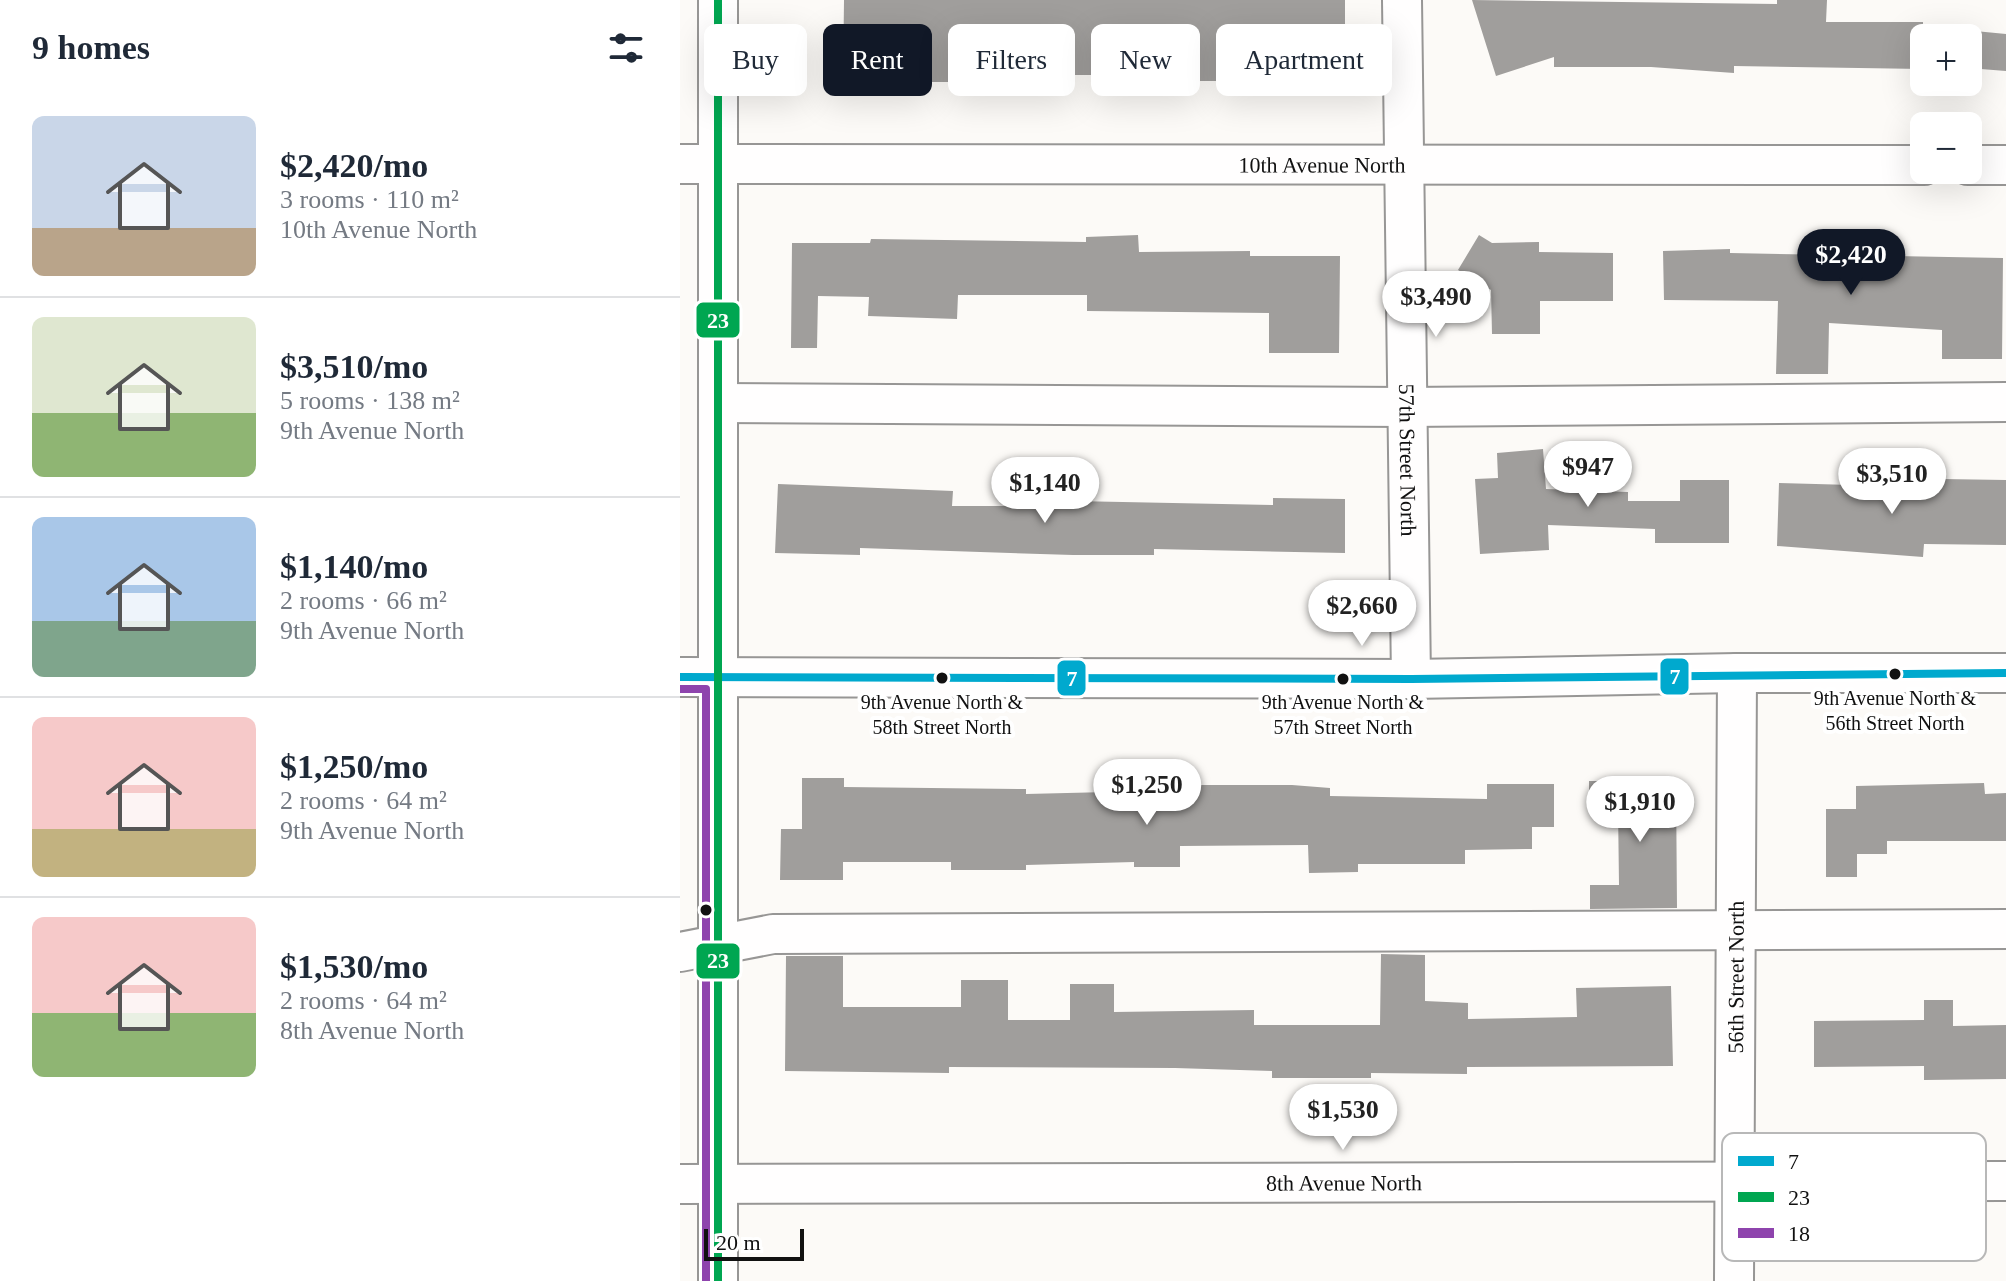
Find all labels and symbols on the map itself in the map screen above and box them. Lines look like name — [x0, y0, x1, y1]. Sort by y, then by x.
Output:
street label: 10th Avenue North — [1238, 152, 1406, 177]
pin: $2,420 — [1786, 229, 1916, 297]
pin: $3,490 — [1371, 271, 1501, 339]
line badge: 23 — [695, 301, 741, 339]
text: 23 — [707, 308, 729, 333]
street label: 57th Street North — [1395, 383, 1422, 537]
pin: $947 — [1541, 441, 1635, 509]
pin: $3,510 — [1827, 448, 1957, 516]
pin: $1,140 — [980, 457, 1110, 525]
pin: $2,660 — [1297, 580, 1427, 648]
line badge: 7 — [1659, 657, 1690, 696]
line badge: 7 — [1056, 659, 1087, 697]
text: 7 — [1670, 664, 1681, 689]
text: 7 — [1067, 666, 1078, 691]
marker: 9th Avenue North & 56th Street North — [1887, 666, 1903, 682]
marker: 9th Avenue North & 58th Street North — [934, 670, 950, 686]
marker: 9th Avenue North & 57th Street North — [1335, 671, 1351, 687]
place label: 9th Avenue North & 56th Street North — [1814, 687, 1977, 734]
place label: 9th Avenue North & 58th Street North — [861, 691, 1024, 738]
place label: 9th Avenue North & 57th Street North — [1262, 691, 1425, 738]
pin: $1,250 — [1082, 759, 1212, 827]
pin: $1,910 — [1575, 776, 1705, 844]
street label: 56th Street North — [1723, 901, 1748, 1053]
unlabelled marker — [698, 902, 714, 918]
line badge: 23 — [695, 942, 741, 980]
text: 23 — [707, 948, 729, 973]
pin: $1,530 — [1278, 1084, 1408, 1152]
legend — [1722, 1133, 1986, 1261]
text: 7 — [1788, 1149, 1799, 1174]
street label: 8th Avenue North — [1266, 1170, 1422, 1195]
text: 23 — [1788, 1185, 1810, 1210]
text: 18 — [1788, 1221, 1810, 1246]
scale bar — [704, 1225, 804, 1261]

